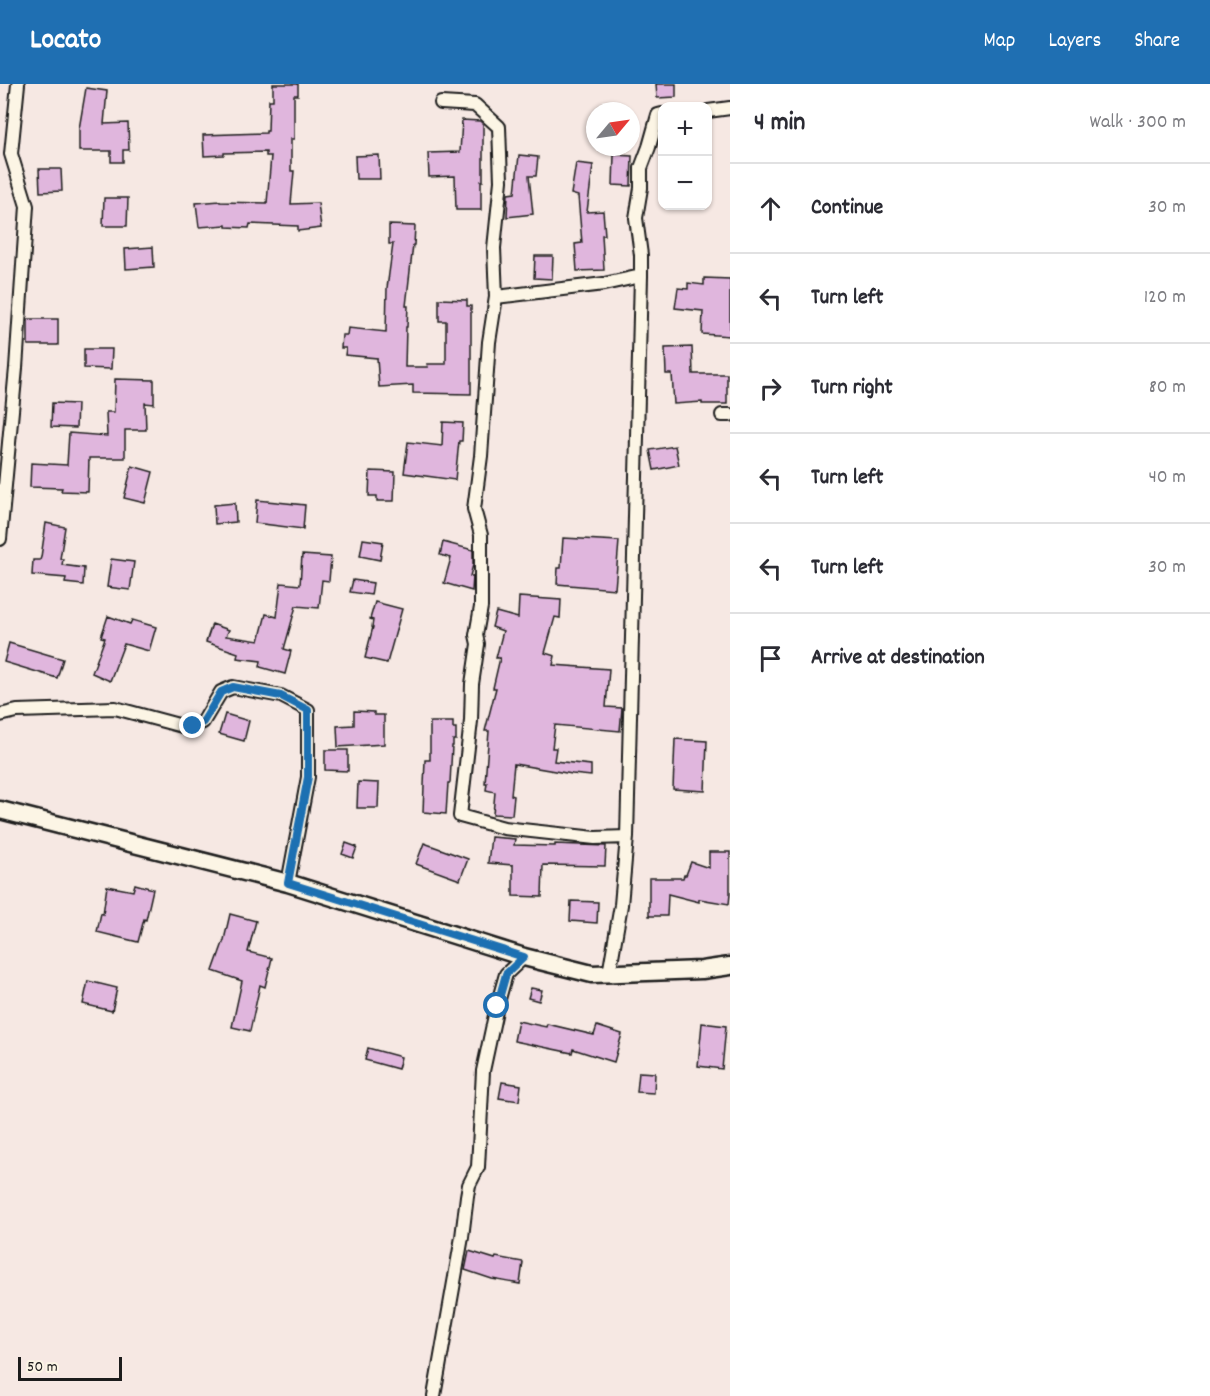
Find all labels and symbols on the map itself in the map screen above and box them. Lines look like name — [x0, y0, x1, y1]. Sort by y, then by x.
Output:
north arrow — [586, 102, 640, 156]
route end — [179, 712, 205, 738]
route start — [483, 992, 509, 1018]
scale bar — [18, 1354, 122, 1382]

